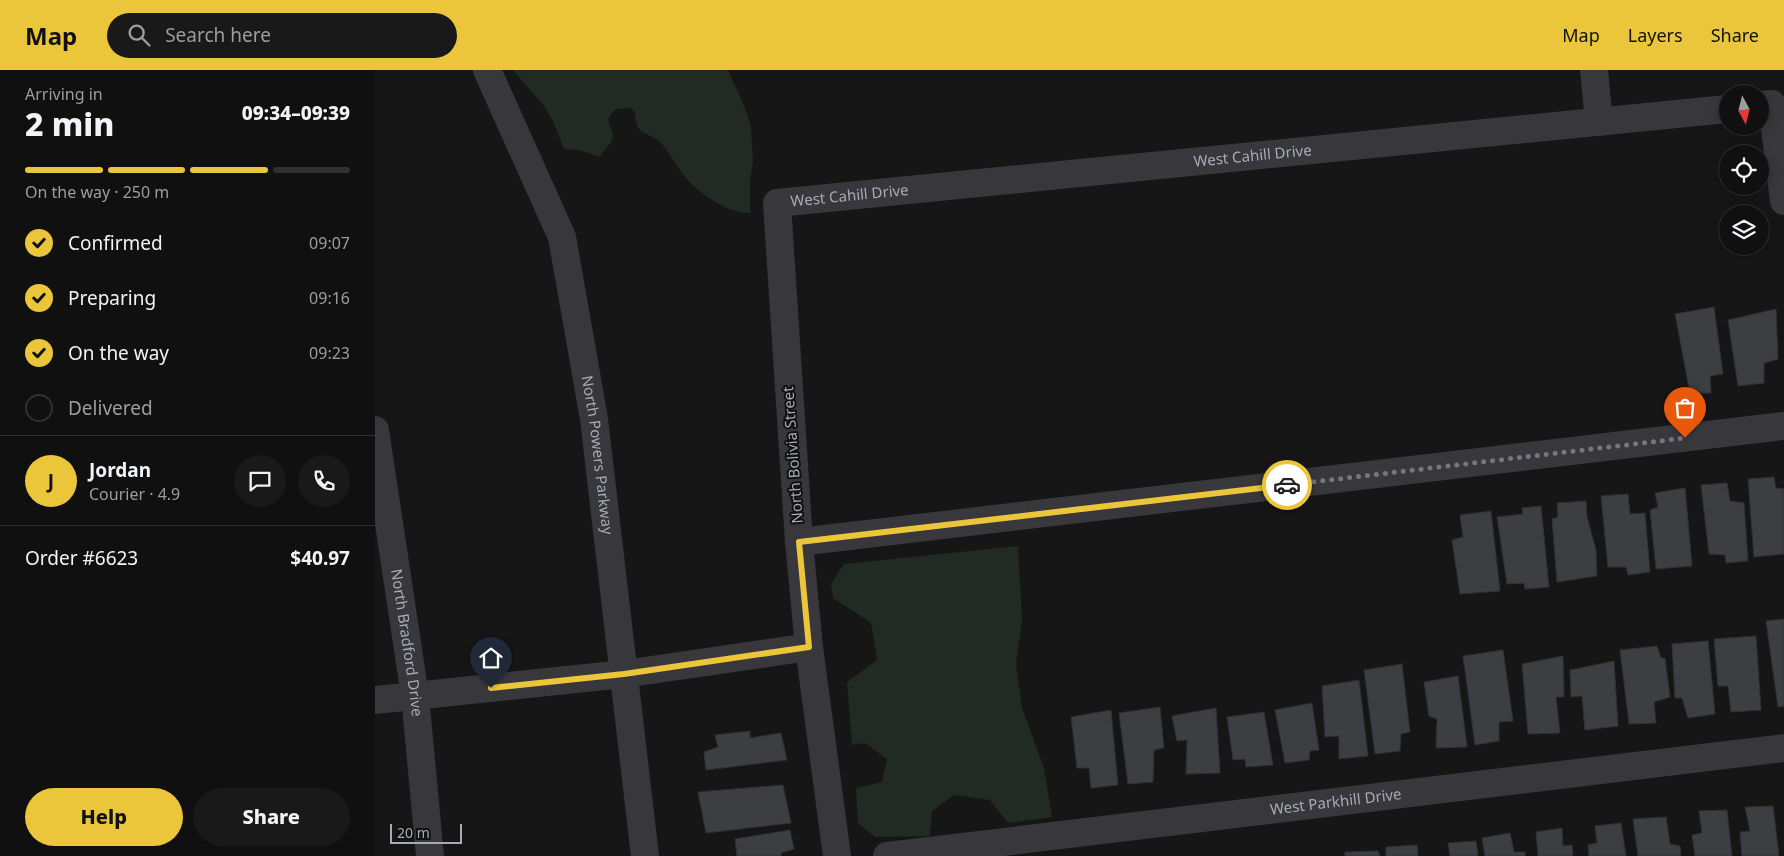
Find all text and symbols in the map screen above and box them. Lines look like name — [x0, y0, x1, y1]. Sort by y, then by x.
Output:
search box — [107, 13, 457, 58]
text: Map — [25, 19, 77, 52]
icon: search — [125, 21, 153, 49]
text: Search here — [165, 22, 271, 48]
text: Map — [1562, 23, 1600, 47]
text: Layers — [1628, 23, 1683, 47]
text: Share — [1711, 23, 1759, 47]
text: Arriving in — [25, 83, 103, 105]
north arrow — [1719, 85, 1769, 135]
map controls — [1719, 85, 1769, 255]
text: 09:34–09:39 — [242, 100, 350, 126]
text: 2 min — [25, 102, 114, 145]
street label: West Cahill Drive — [1193, 139, 1312, 171]
button: locate — [1719, 145, 1769, 195]
street label: West Cahill Drive — [790, 179, 909, 211]
text: On the way · 250 m — [25, 181, 169, 203]
button: layers — [1719, 205, 1769, 255]
icon: check — [25, 229, 53, 257]
text: Confirmed — [68, 230, 163, 256]
text: 09:07 — [309, 232, 350, 254]
icon: check — [25, 284, 53, 312]
text: Preparing — [68, 285, 156, 311]
text: 09:16 — [309, 287, 350, 309]
icon: check — [25, 339, 53, 367]
text: On the way — [68, 340, 169, 366]
text: 09:23 — [309, 342, 350, 364]
street label: North Powers Parkway — [578, 374, 618, 536]
street label: North Bolivia Street — [777, 385, 807, 524]
pin — [1664, 387, 1706, 438]
icon: bag — [1671, 394, 1699, 422]
text: Delivered — [68, 395, 153, 421]
button: chat — [234, 455, 286, 507]
button: phone — [298, 455, 350, 507]
text: Jordan — [89, 457, 151, 483]
courier — [1262, 460, 1312, 510]
text: J — [48, 468, 54, 494]
icon: car — [1273, 471, 1301, 499]
text: Courier · 4.9 — [89, 483, 180, 505]
text: Order #6623 — [25, 545, 138, 571]
text: $40.97 — [290, 545, 350, 571]
street label: North Bradford Drive — [387, 567, 428, 717]
pin — [470, 637, 512, 688]
icon: home — [477, 644, 505, 672]
street label: West Parkhill Drive — [1269, 783, 1403, 819]
button: Help — [25, 788, 183, 846]
button: Share — [193, 788, 350, 846]
scale bar — [390, 821, 463, 844]
text: 20 m — [397, 823, 430, 842]

